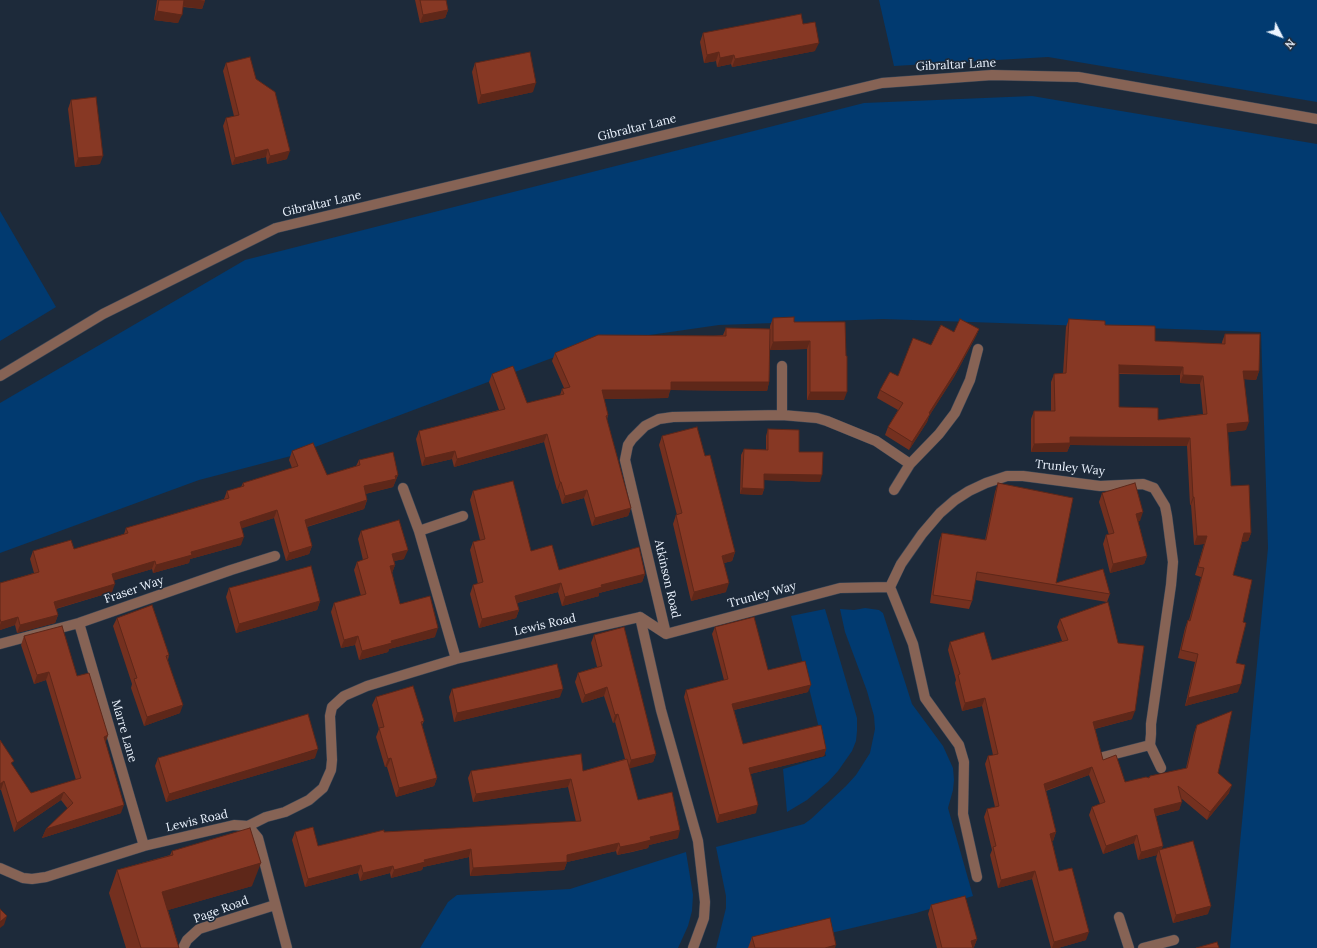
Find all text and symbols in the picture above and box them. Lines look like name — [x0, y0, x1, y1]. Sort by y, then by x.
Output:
north arrow — [1261, 16, 1301, 56]
text: N — [1282, 36, 1298, 52]
street label: Gibraltar Lane — [915, 56, 997, 74]
street label: Gibraltar Lane — [596, 111, 678, 145]
street label: Gibraltar Lane — [281, 188, 363, 220]
street label: Trunley Way — [1034, 457, 1106, 479]
street label: Atkinson Road — [651, 538, 683, 620]
street label: Fraser Way — [102, 573, 166, 607]
street label: Trunley Way — [726, 579, 798, 611]
street label: Lewis Road — [513, 611, 577, 639]
street label: Marre Lane — [108, 698, 140, 764]
street label: Lewis Road — [165, 807, 229, 835]
street label: Page Road — [192, 893, 250, 927]

